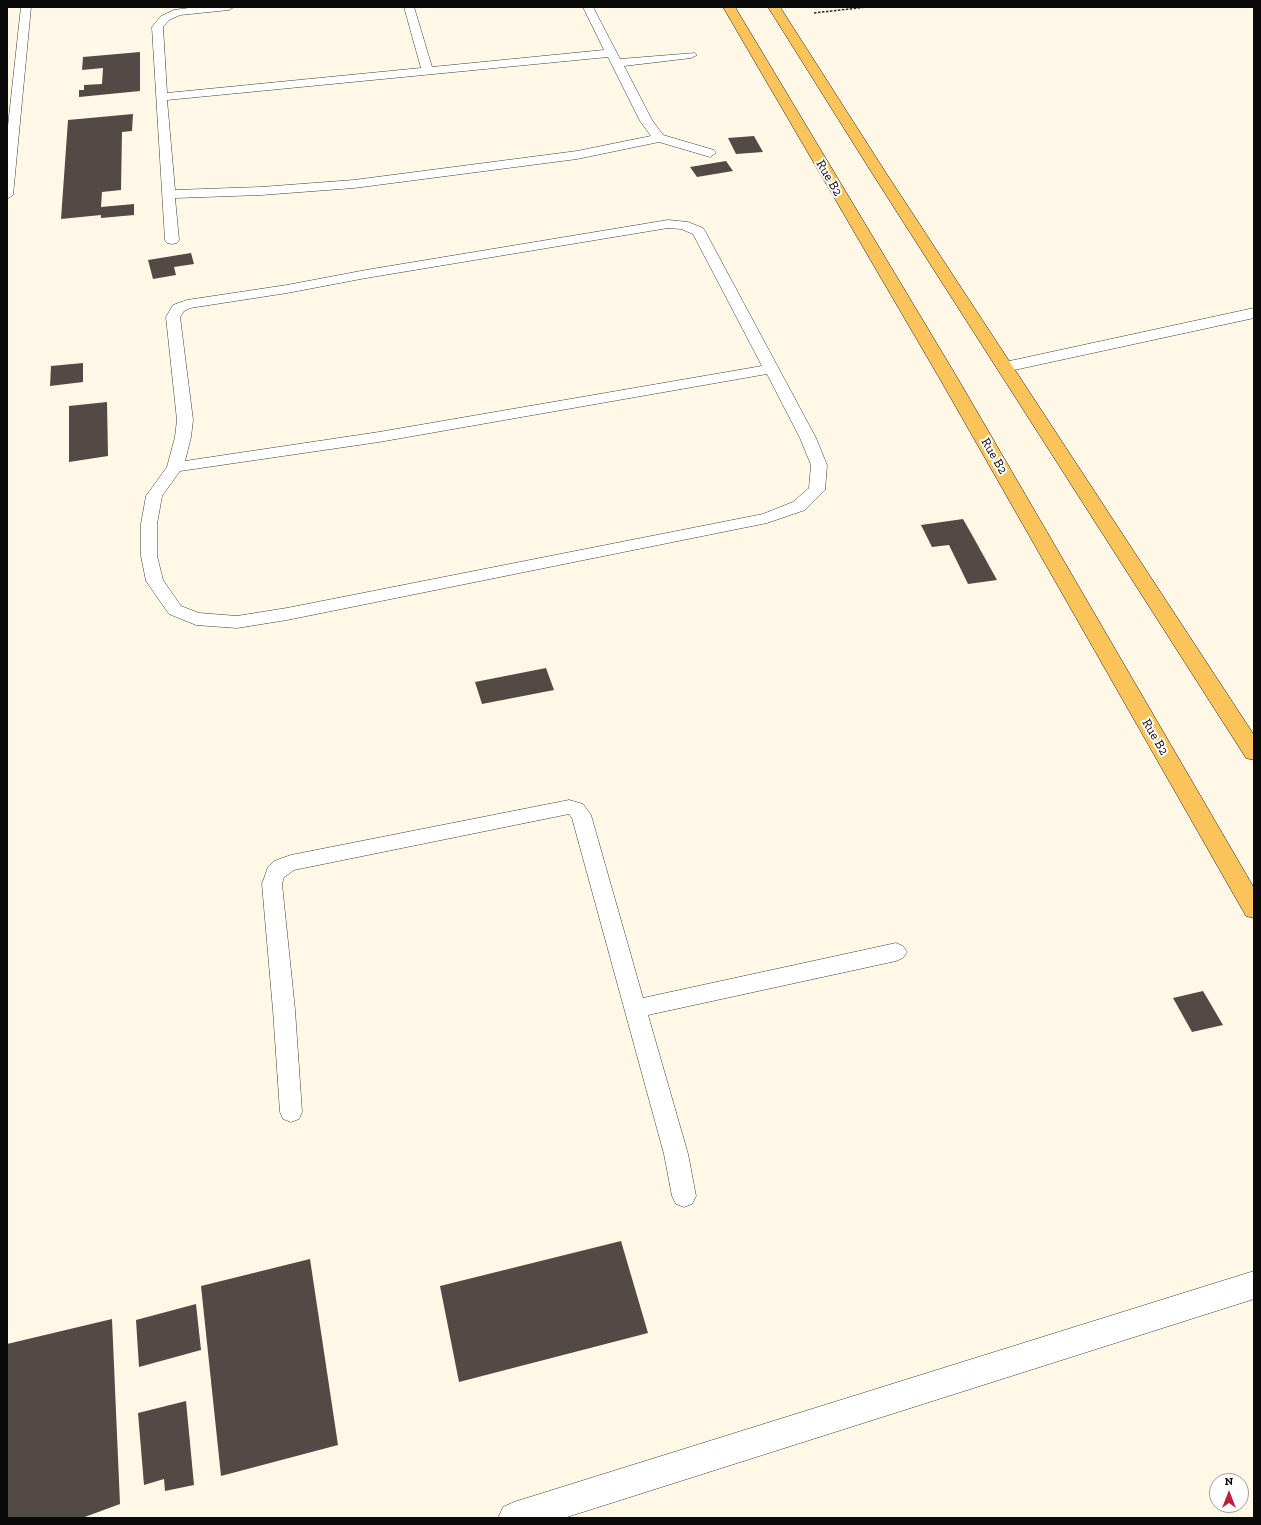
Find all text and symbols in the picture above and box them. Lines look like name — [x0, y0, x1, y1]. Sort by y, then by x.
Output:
street label: Rue B2 — [813, 157, 845, 199]
street label: Rue B2 — [978, 435, 1010, 477]
street label: Rue B2 — [1139, 716, 1171, 758]
north arrow — [1209, 1473, 1249, 1513]
text: N — [1225, 1475, 1233, 1488]

